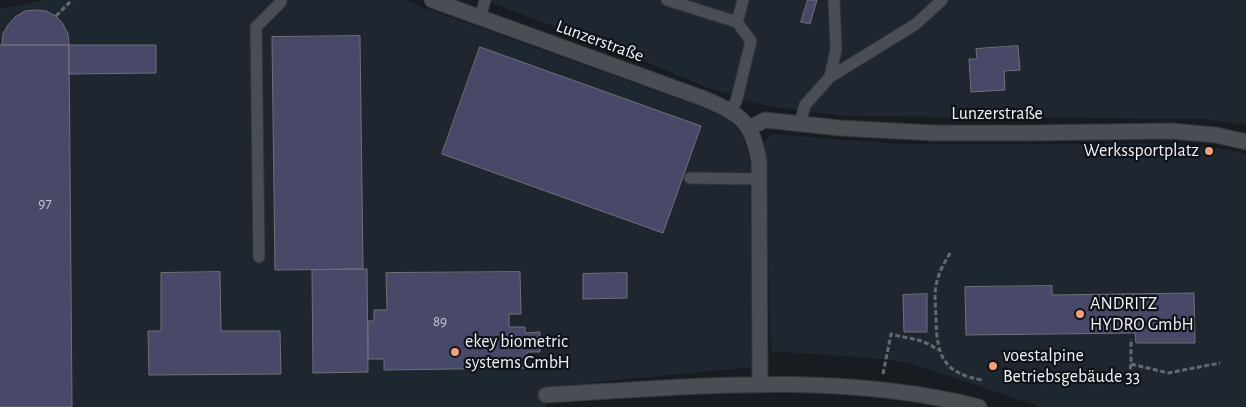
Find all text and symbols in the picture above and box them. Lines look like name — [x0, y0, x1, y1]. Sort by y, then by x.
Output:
street label: Lunzerstraße — [553, 15, 647, 67]
street label: Lunzerstraße — [951, 103, 1043, 125]
place label: Werkssportplatz — [1084, 140, 1199, 162]
marker: Werkssportplatz — [1203, 145, 1215, 157]
house number: 97 — [38, 194, 52, 212]
place label: ANDRITZ HYDRO GmbH — [1090, 293, 1194, 336]
marker: ANDRITZ HYDRO GmbH — [1074, 308, 1086, 320]
house number: 89 — [433, 312, 447, 330]
place label: ekey biometric systems GmbH — [465, 331, 570, 374]
place label: voestalpine Betriebsgebäude 33 — [1003, 345, 1140, 388]
marker: ekey biometric systems GmbH — [449, 346, 461, 358]
marker: voestalpine Betriebsgebäude 33 — [987, 360, 999, 372]

